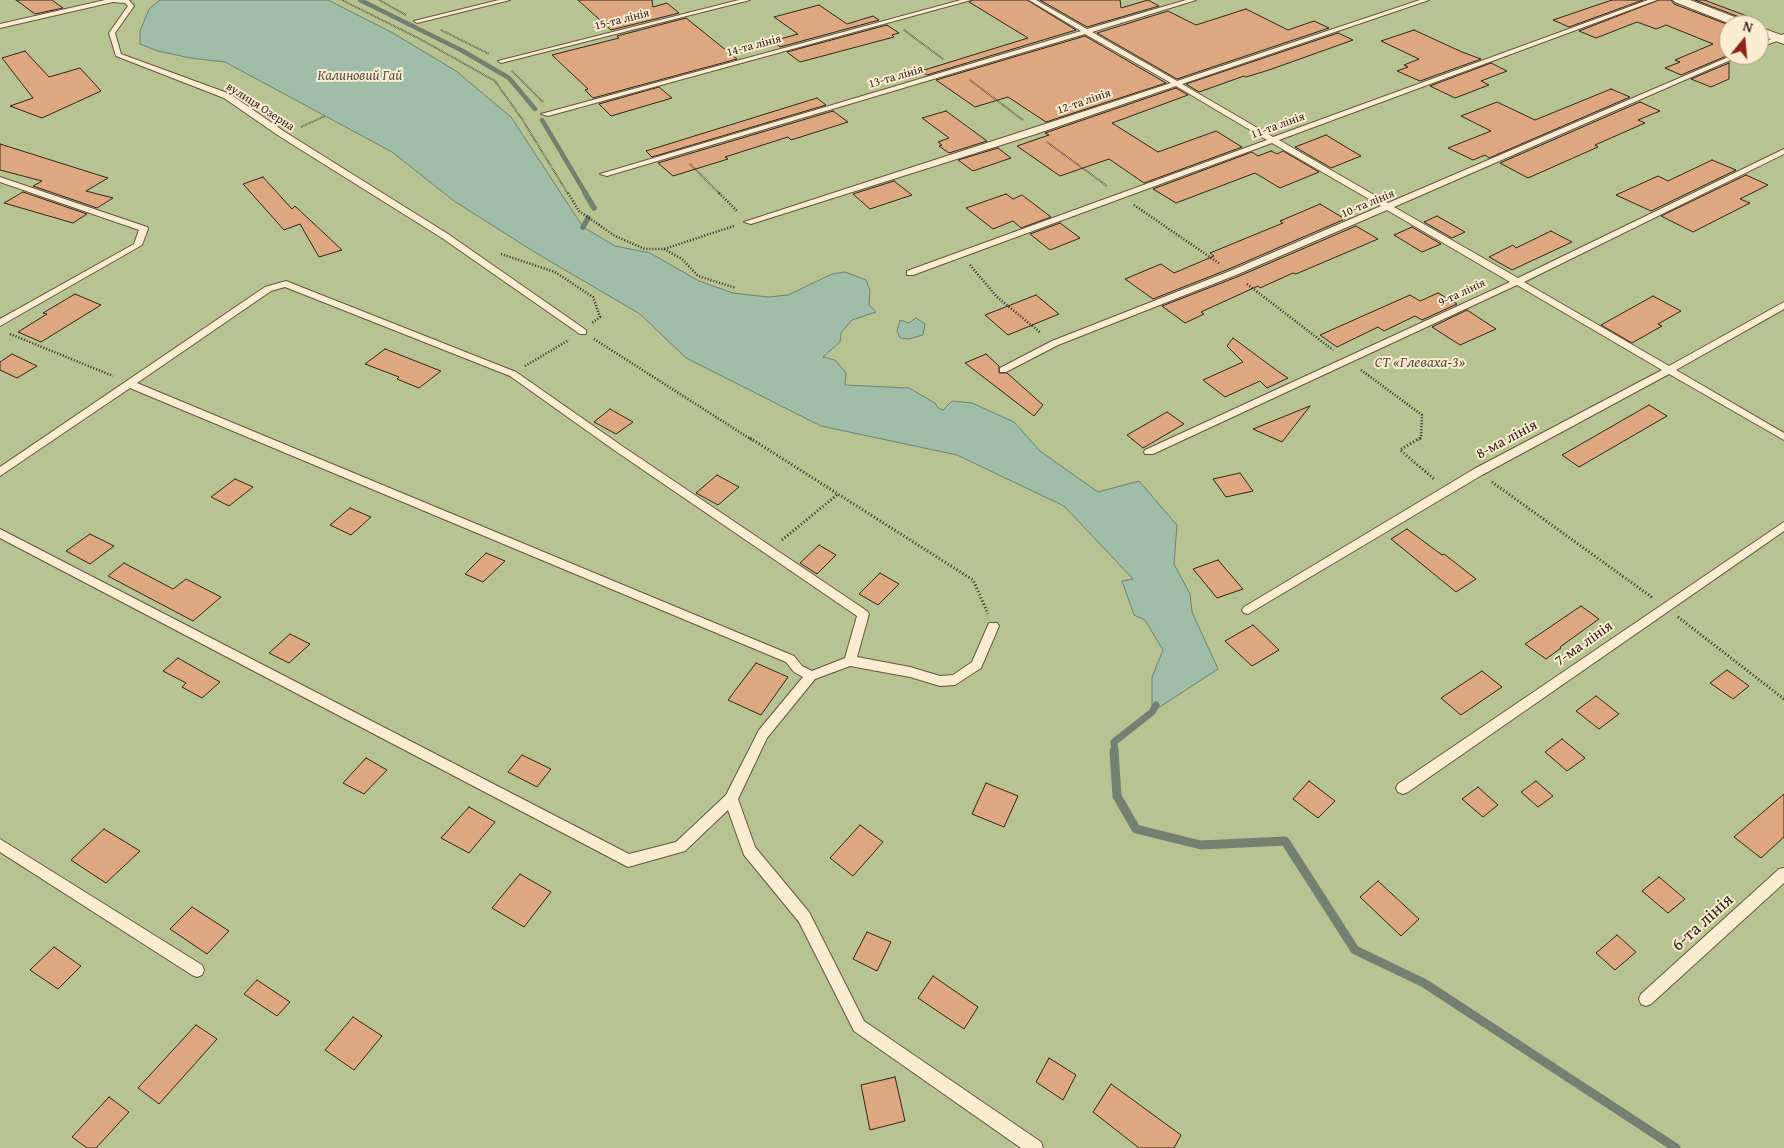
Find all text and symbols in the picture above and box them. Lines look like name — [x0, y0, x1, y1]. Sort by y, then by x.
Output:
street label: 15-та лінія — [593, 6, 651, 34]
north arrow — [1719, 15, 1769, 65]
text: N — [1741, 16, 1755, 38]
street label: 14-та лінія — [725, 32, 783, 60]
street label: 13-та лінія — [867, 62, 925, 92]
water label: Калиновий Гай — [318, 68, 402, 84]
street label: вулиця Озерна — [223, 80, 297, 134]
street label: 12-та лінія — [1055, 86, 1113, 118]
street label: 11-та лінія — [1249, 110, 1307, 142]
street label: 10-та лінія — [1339, 186, 1397, 222]
street label: 9-та лінія — [1436, 276, 1488, 310]
park label: СТ «Глеваха-3» — [1375, 354, 1465, 372]
street label: 8-ма лінія — [1473, 416, 1541, 464]
street label: 7-ма лінія — [1552, 618, 1616, 670]
street label: 6-та лінія — [1668, 890, 1738, 956]

